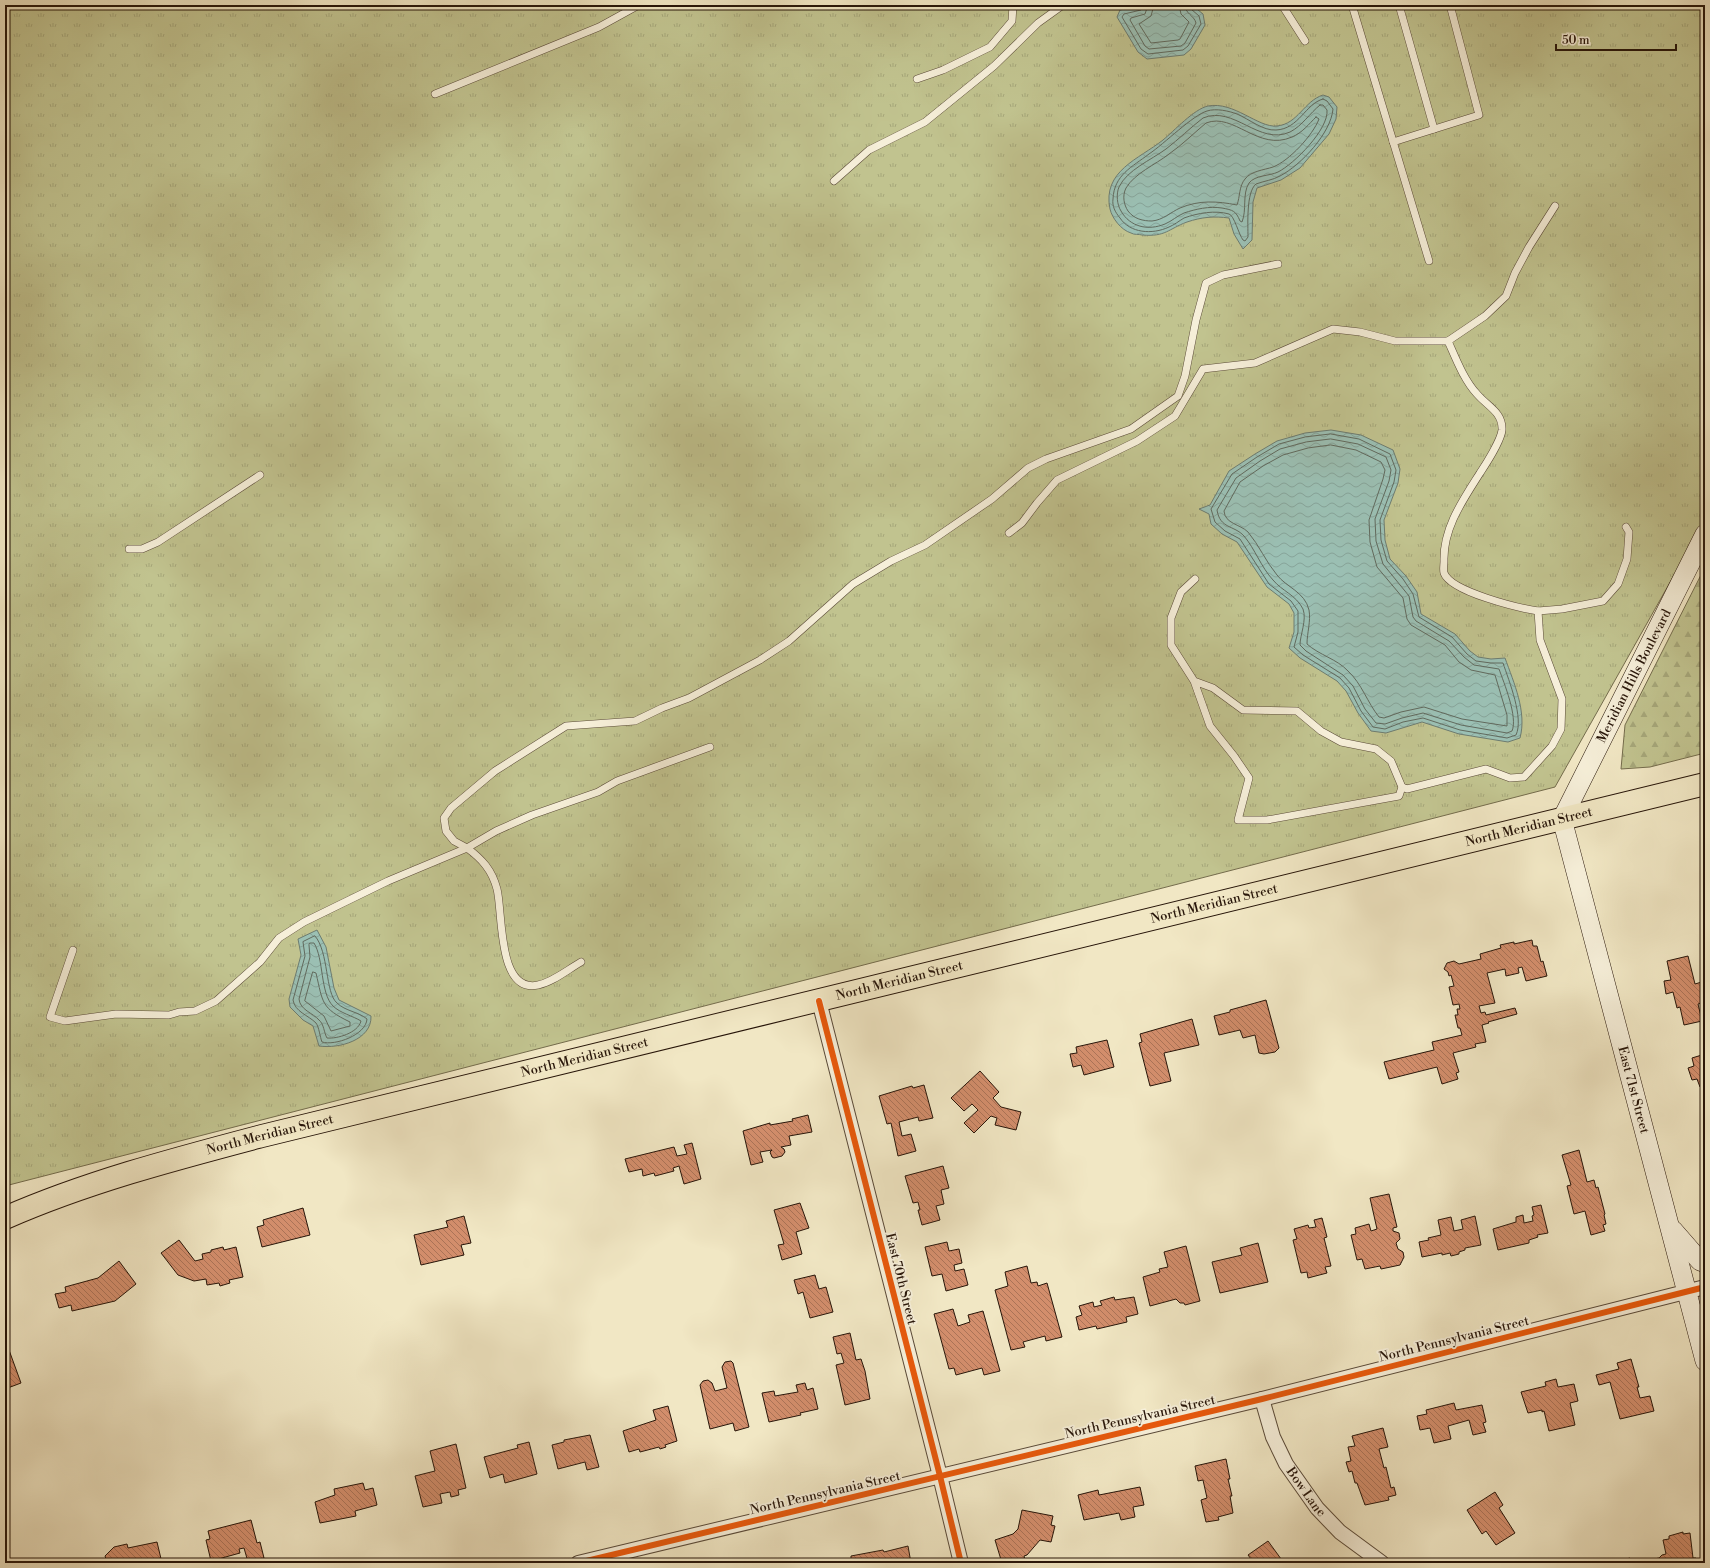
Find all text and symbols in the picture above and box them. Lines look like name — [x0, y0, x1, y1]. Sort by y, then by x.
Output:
scale bar — [1556, 26, 1676, 52]
text: 50 m — [1562, 33, 1590, 48]
street label: Meridian Hills Boulevard — [1593, 606, 1675, 745]
street label: North Meridian Street — [1464, 804, 1594, 850]
street label: North Meridian Street — [1149, 880, 1280, 927]
street label: North Meridian Street — [834, 957, 965, 1004]
street label: North Meridian Street — [519, 1034, 650, 1081]
street label: East 71st Street — [1614, 1044, 1653, 1136]
street label: North Meridian Street — [205, 1111, 335, 1158]
street label: East 70th Street — [882, 1231, 920, 1327]
street label: North Pennsylvania Street — [1377, 1313, 1531, 1365]
street label: North Pennsylvania Street — [1063, 1392, 1217, 1442]
street label: Bow Lane — [1282, 1463, 1330, 1521]
street label: North Pennsylvania Street — [748, 1468, 902, 1518]

